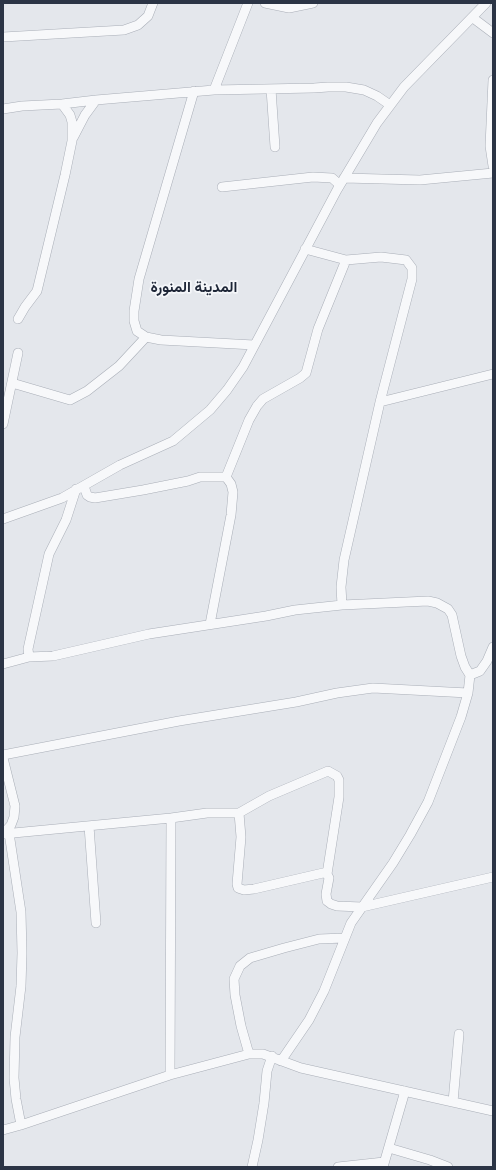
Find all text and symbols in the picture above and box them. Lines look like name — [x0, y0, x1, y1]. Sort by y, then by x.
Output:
district label: المدينة المنورة — [151, 279, 237, 297]

